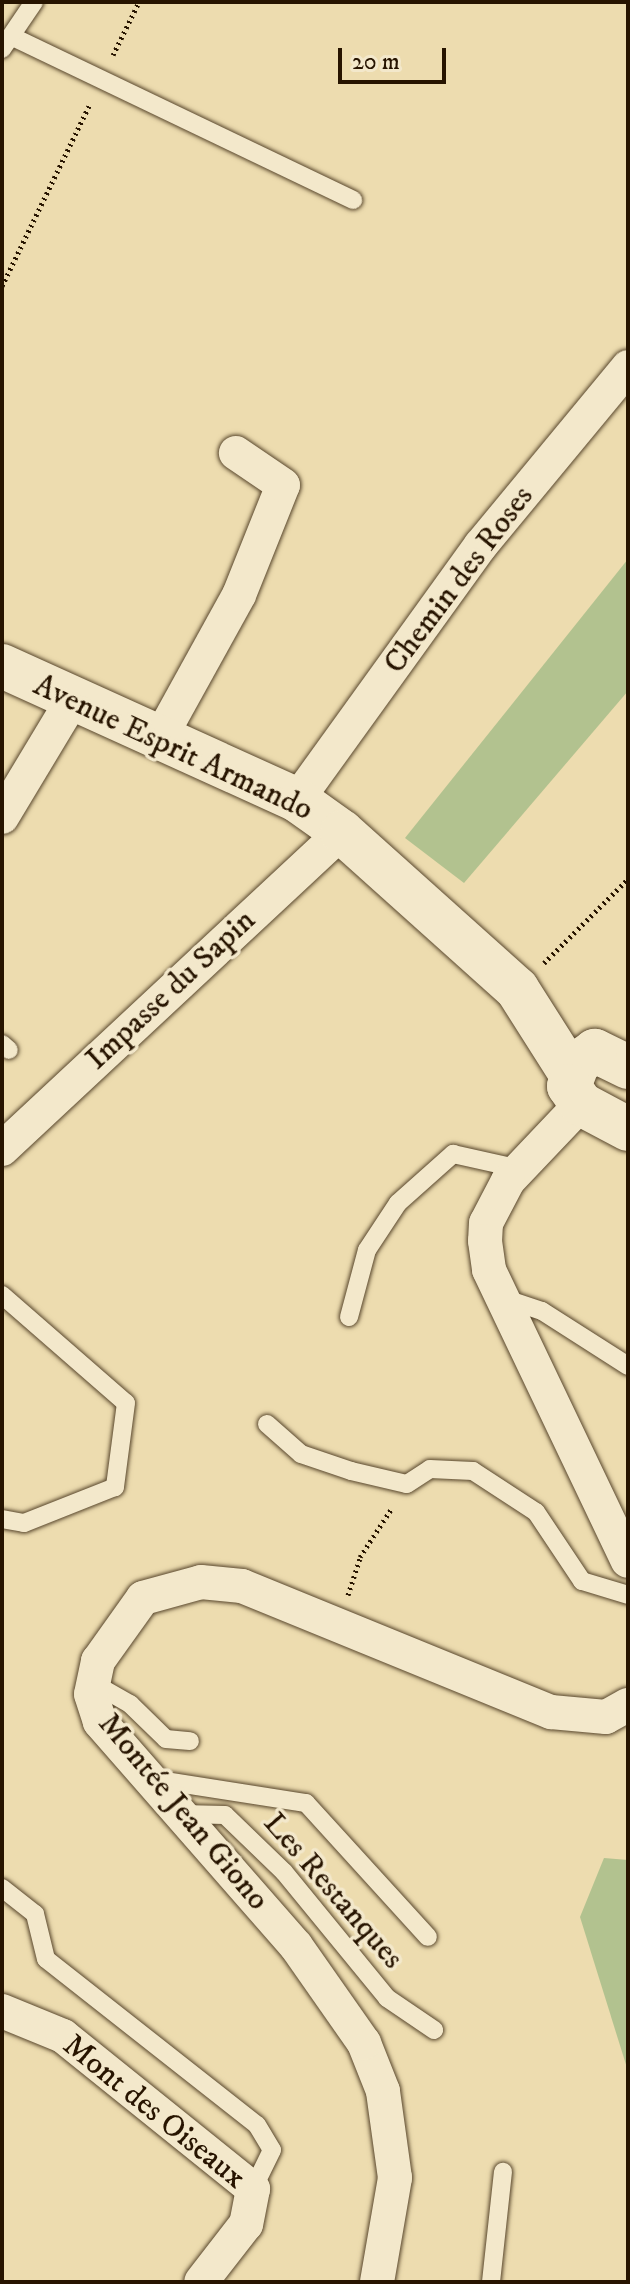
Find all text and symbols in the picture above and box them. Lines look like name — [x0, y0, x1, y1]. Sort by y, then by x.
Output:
scale bar — [342, 32, 450, 82]
text: 20 m — [352, 47, 400, 77]
street label: Chemin des Roses — [376, 479, 542, 681]
street label: Avenue Esprit Armando — [27, 666, 319, 830]
street label: Impasse du Sapin — [78, 902, 264, 1078]
street label: Montée Jean Giono — [89, 1706, 277, 1918]
street label: Les Restanques — [255, 1805, 411, 1977]
street label: Mont des Oiseaux — [55, 2026, 253, 2198]

